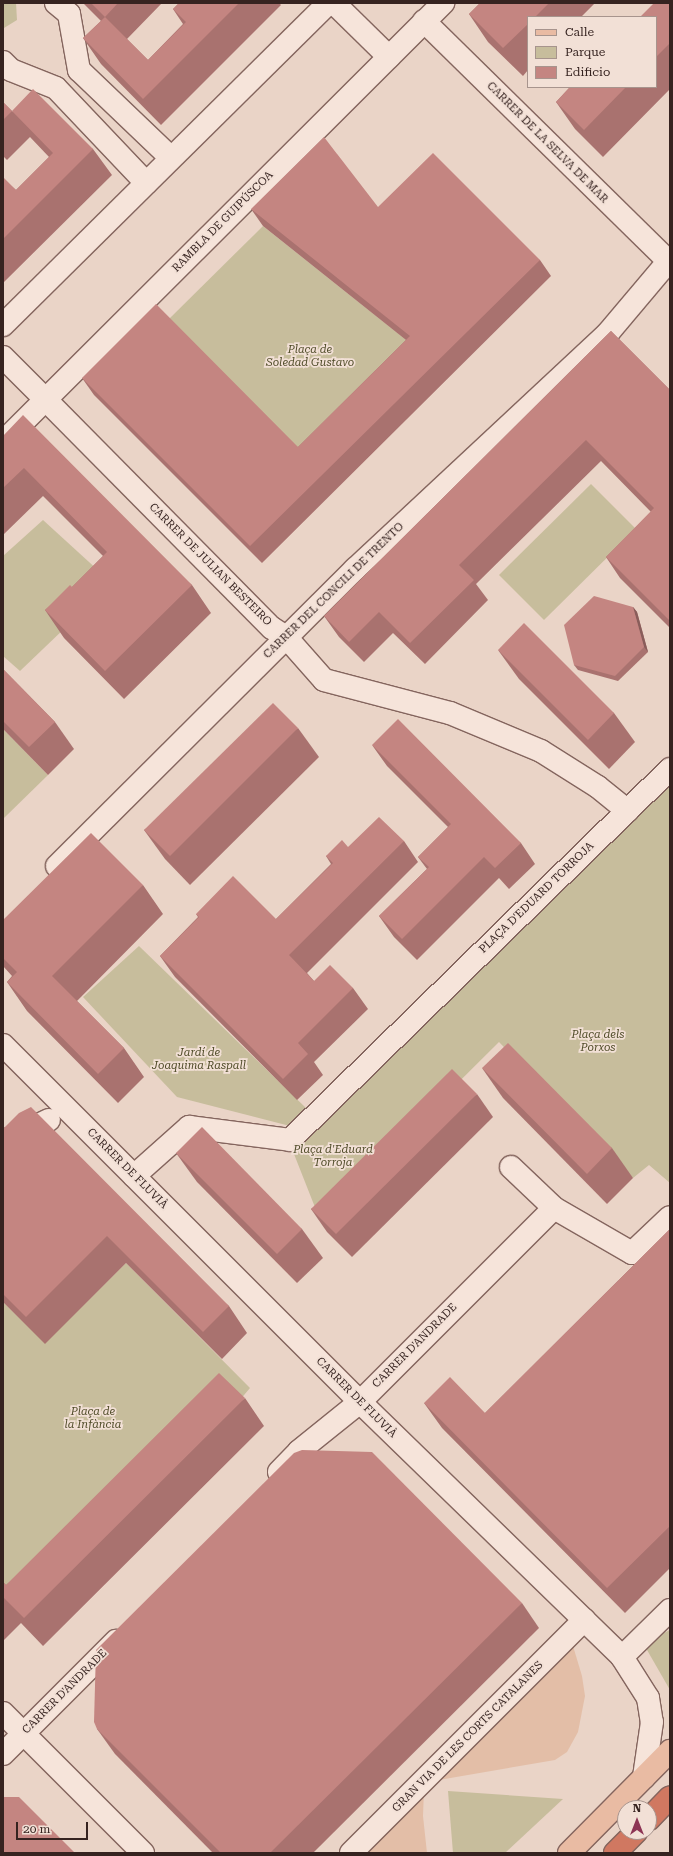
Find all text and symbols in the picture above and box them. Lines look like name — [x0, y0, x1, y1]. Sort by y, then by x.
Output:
legend — [527, 16, 657, 88]
text: Calle — [565, 25, 594, 39]
text: Parque — [565, 45, 605, 59]
text: Edificio — [565, 65, 610, 79]
street label: CARRER DE LA SELVA DE MAR — [484, 80, 610, 206]
street label: RAMBLA DE GUIPÚSCOA — [170, 169, 276, 275]
park label: Plaça de Soledad Gustavo — [266, 344, 354, 370]
street label: CARRER DE JULIAN BESTEIRO — [146, 501, 274, 629]
street label: CARRER DEL CONCILI DE TRENTO — [261, 520, 407, 662]
street label: PLAÇA D'EDUARD TORROJA — [477, 840, 597, 956]
park label: Plaça dels Porxos — [572, 1029, 624, 1055]
park label: Jardí de Joaquima Raspall — [152, 1047, 246, 1073]
street label: CARRER DE FLUVIÀ — [84, 1126, 170, 1212]
park label: Plaça d'Eduard Torroja — [293, 1144, 373, 1170]
street label: CARRER D'ANDRADE — [370, 1301, 460, 1391]
street label: CARRER DE FLUVIÀ — [313, 1355, 399, 1441]
park label: Plaça de la Infància — [65, 1406, 121, 1432]
street label: CARRER D'ANDRADE — [20, 1647, 110, 1737]
street label: GRAN VIA DE LES CORTS CATALANES — [390, 1659, 546, 1815]
north arrow — [617, 1800, 657, 1840]
text: N — [633, 1802, 641, 1815]
scale bar — [18, 1814, 90, 1840]
text: 20 m — [23, 1822, 50, 1836]

